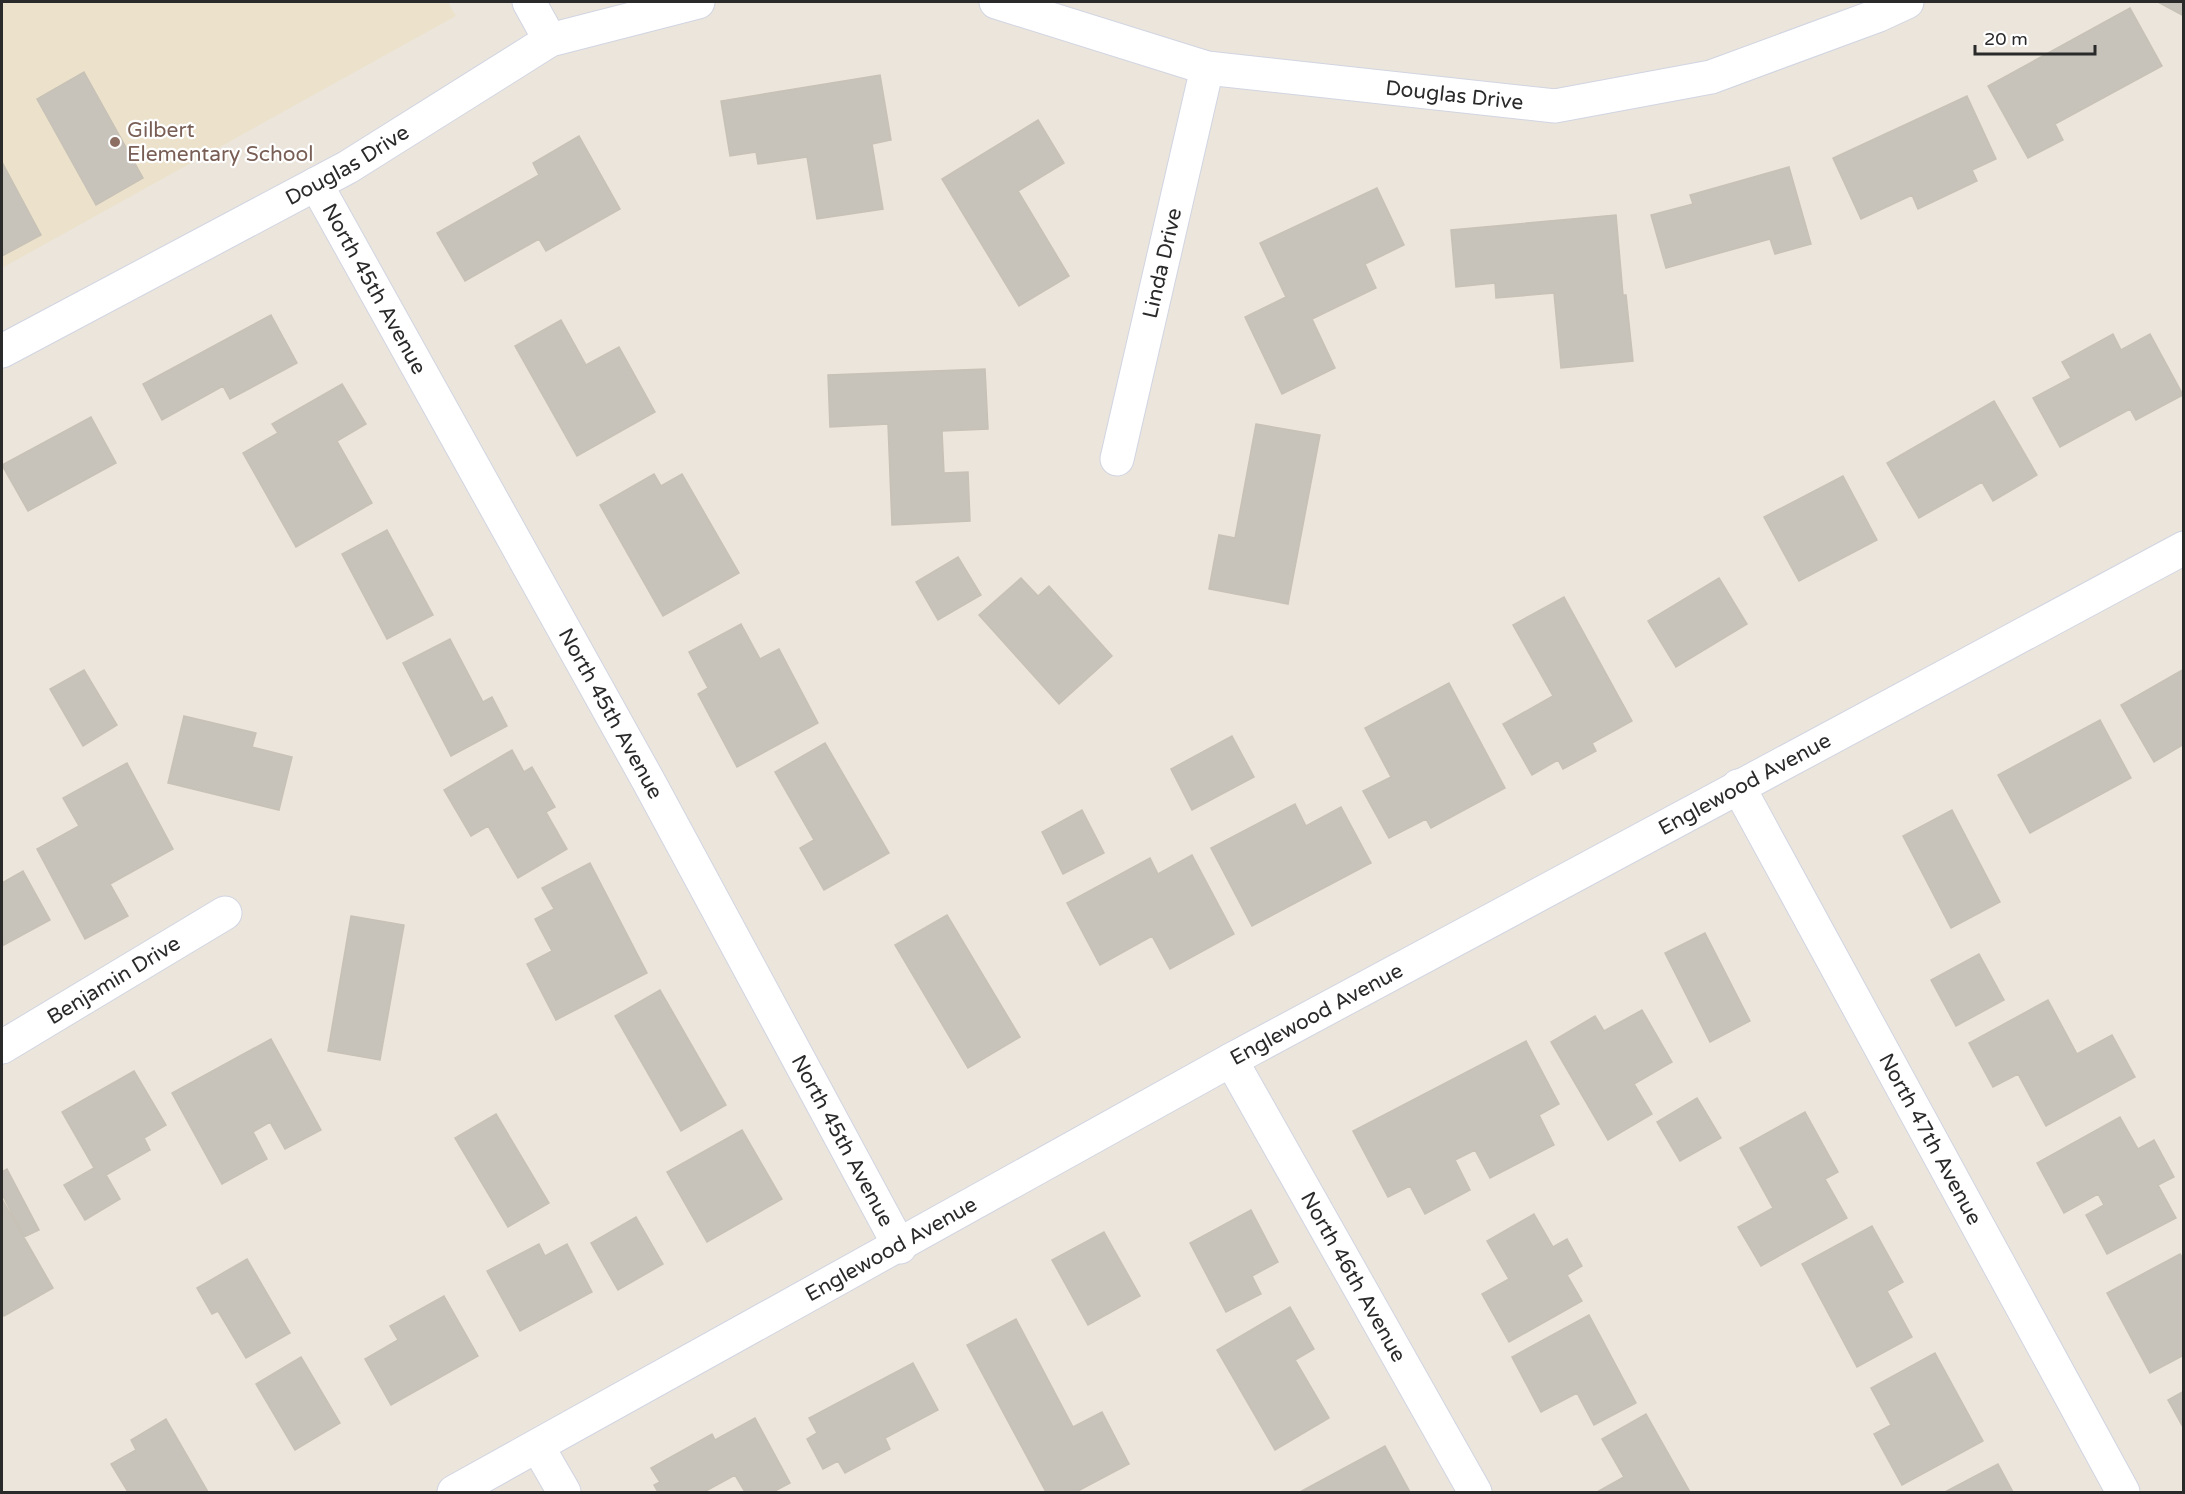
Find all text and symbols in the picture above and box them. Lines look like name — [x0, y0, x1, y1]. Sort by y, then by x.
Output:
scale bar — [1975, 18, 2095, 56]
text: 20 m — [1984, 28, 2028, 50]
street label: Douglas Drive — [1384, 75, 1525, 115]
place label: Gilbert Elementary School — [127, 118, 314, 167]
street label: Douglas Drive — [281, 119, 414, 211]
marker: Gilbert Elementary School — [108, 135, 122, 149]
street label: North 45th Avenue — [317, 199, 432, 379]
street label: Linda Drive — [1137, 205, 1187, 321]
street label: North 45th Avenue — [553, 624, 668, 803]
street label: Englewood Avenue — [1654, 728, 1835, 841]
street label: Benjamin Drive — [42, 930, 185, 1030]
street label: Englewood Avenue — [1226, 958, 1407, 1071]
street label: North 47th Avenue — [1874, 1049, 1987, 1229]
street label: North 45th Avenue — [786, 1050, 899, 1231]
street label: North 46th Avenue — [1295, 1187, 1412, 1366]
street label: Englewood Avenue — [801, 1191, 981, 1307]

